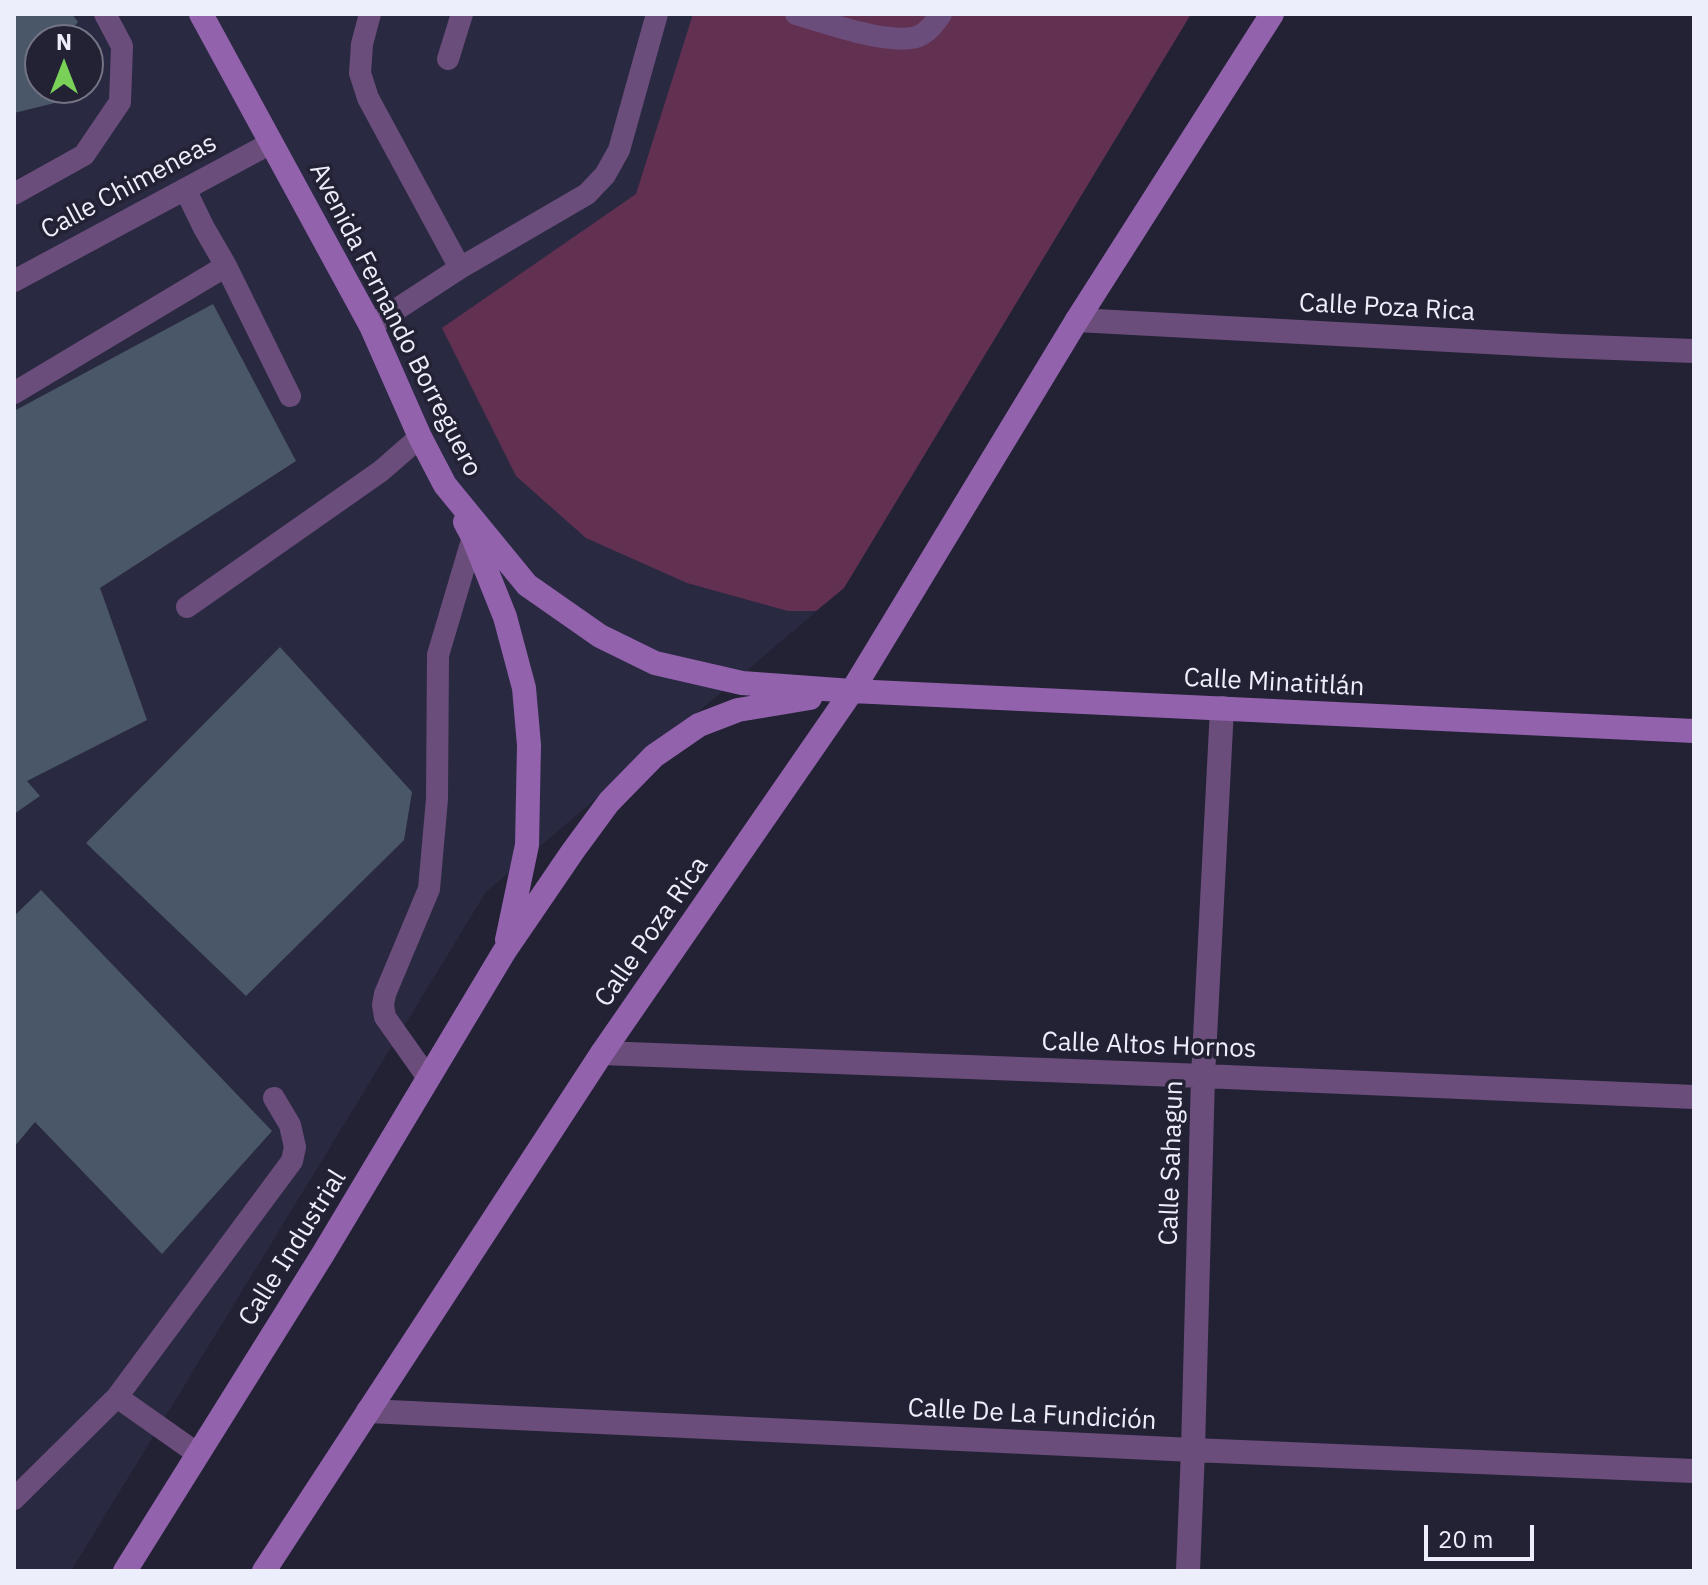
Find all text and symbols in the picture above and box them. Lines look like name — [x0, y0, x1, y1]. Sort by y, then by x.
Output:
north arrow — [24, 24, 104, 104]
text: N — [56, 27, 72, 56]
street label: Calle Chimeneas — [36, 128, 222, 246]
street label: Avenida Fernando Borreguero — [302, 158, 488, 482]
street label: Calle Poza Rica — [1298, 288, 1476, 328]
street label: Calle Minatitlán — [1183, 663, 1365, 703]
street label: Calle Poza Rica — [589, 851, 715, 1013]
street label: Calle Altos Hornos — [1041, 1027, 1257, 1065]
street label: Calle Sahagun — [1154, 1080, 1190, 1246]
street label: Calle Industrial — [233, 1164, 353, 1332]
street label: Calle De La Fundición — [907, 1393, 1157, 1437]
scale bar — [1428, 1509, 1538, 1559]
text: 20 m — [1438, 1523, 1493, 1555]

